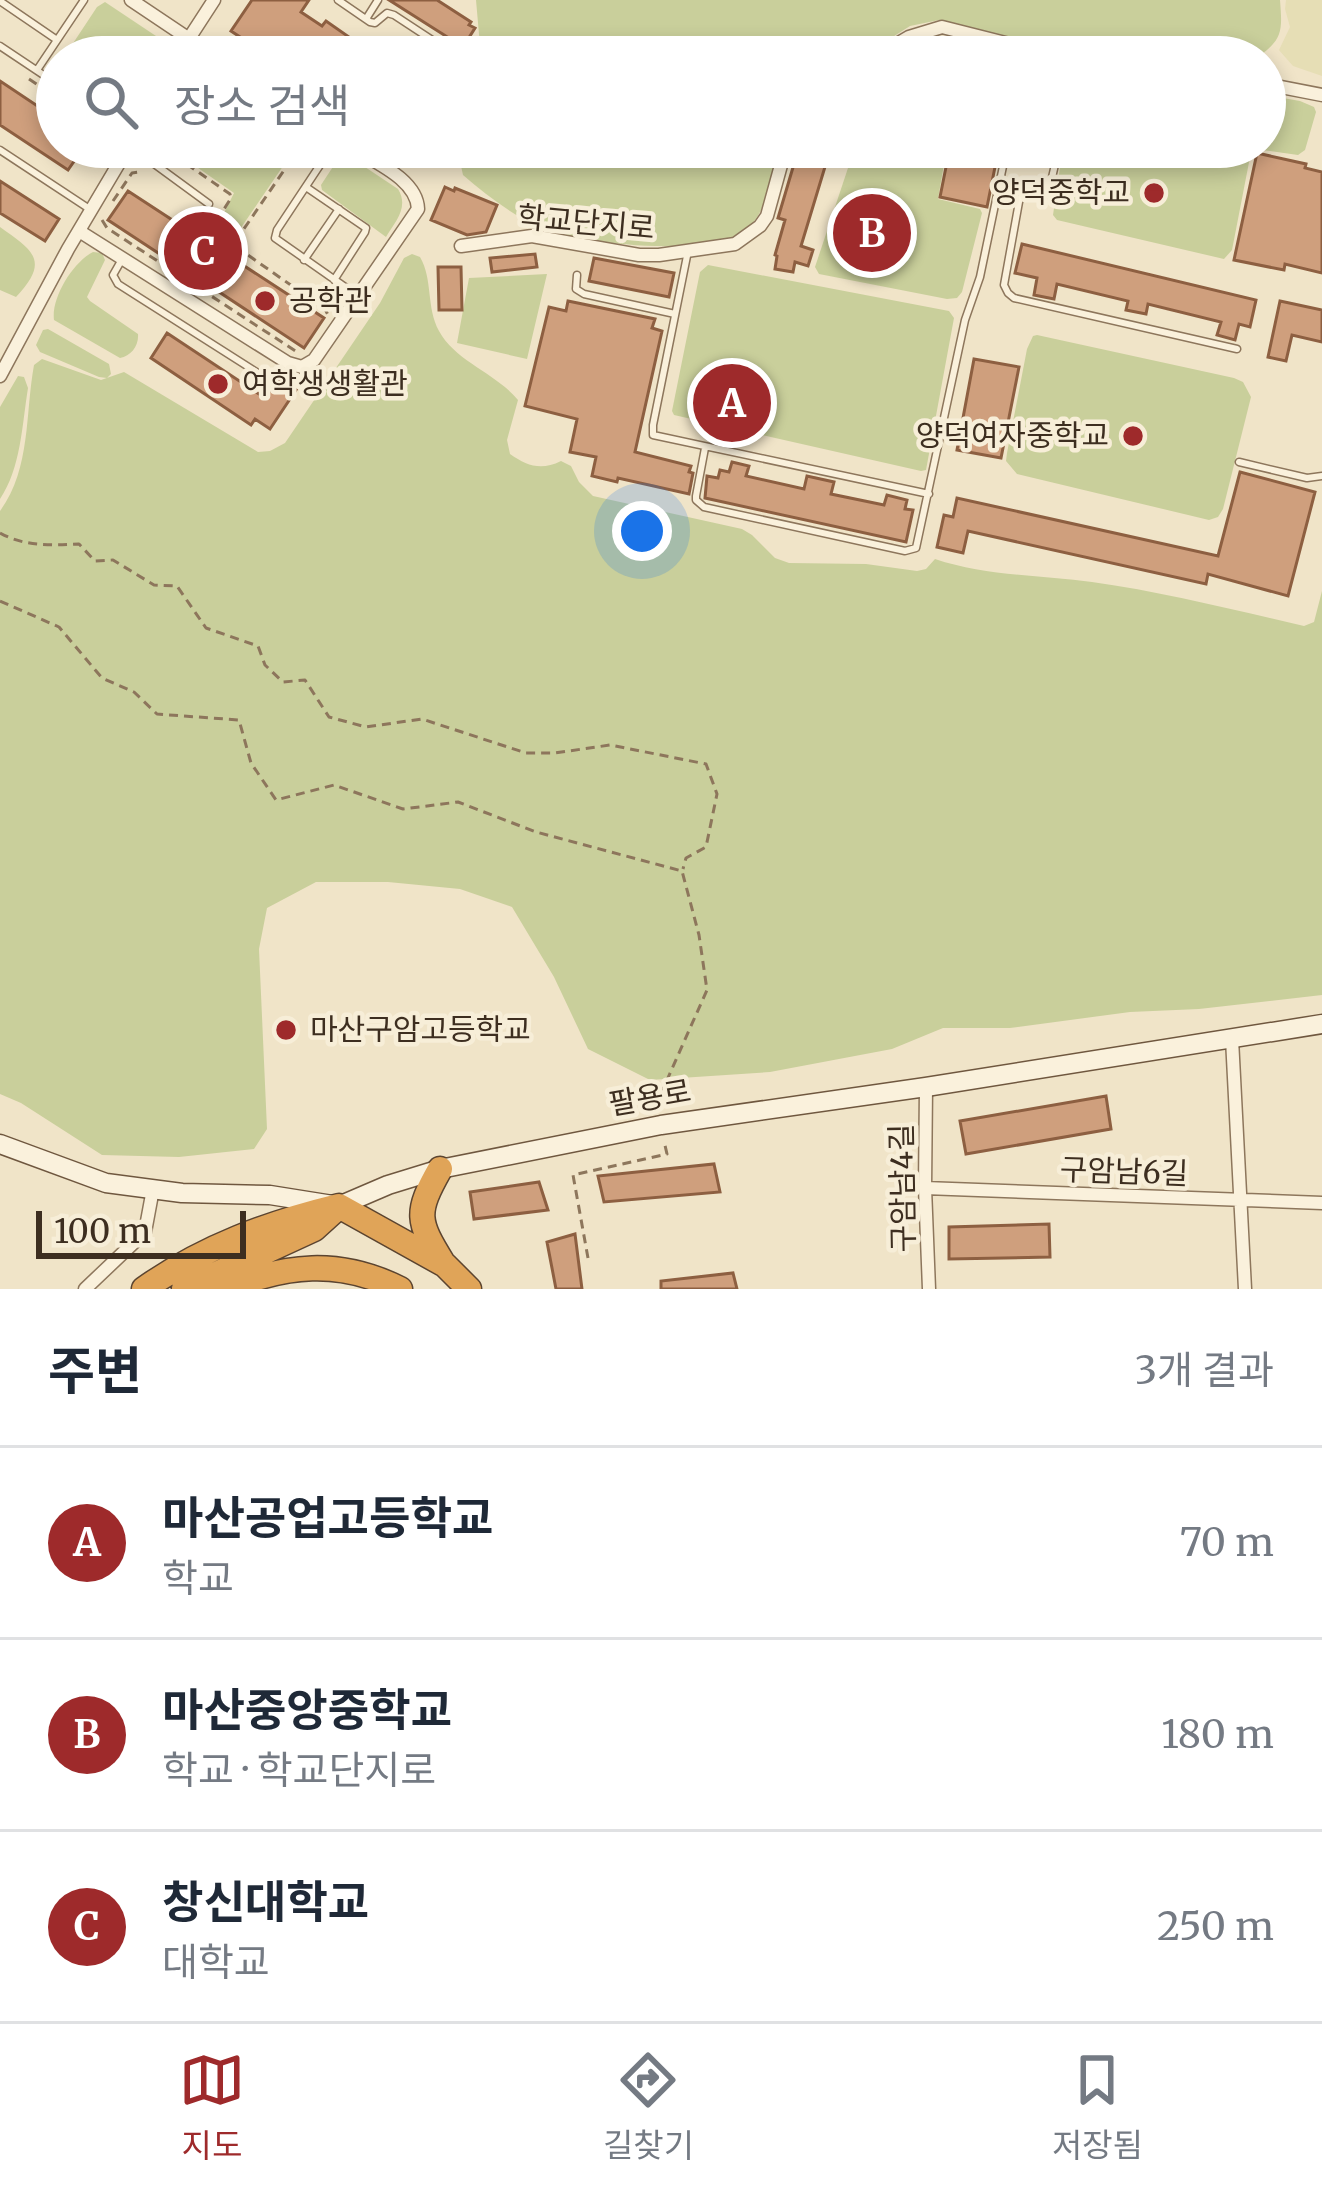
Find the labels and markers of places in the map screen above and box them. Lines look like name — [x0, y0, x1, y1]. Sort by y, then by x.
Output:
place label: 양덕중학교 — [992, 173, 1130, 211]
marker: 양덕중학교 — [1141, 180, 1167, 206]
pin: B — [833, 188, 911, 278]
pin: C — [164, 206, 242, 296]
place label: 공학관 — [289, 281, 372, 319]
marker: 공학관 — [252, 288, 278, 314]
pin: A — [693, 358, 771, 448]
place label: 여학생생활관 — [242, 364, 408, 402]
marker: 여학생생활관 — [205, 371, 231, 397]
place label: 양덕여자중학교 — [916, 416, 1109, 454]
marker: 양덕여자중학교 — [1120, 423, 1146, 449]
place label: 마산구암고등학교 — [310, 1010, 531, 1048]
marker: 마산구암고등학교 — [273, 1017, 299, 1043]

